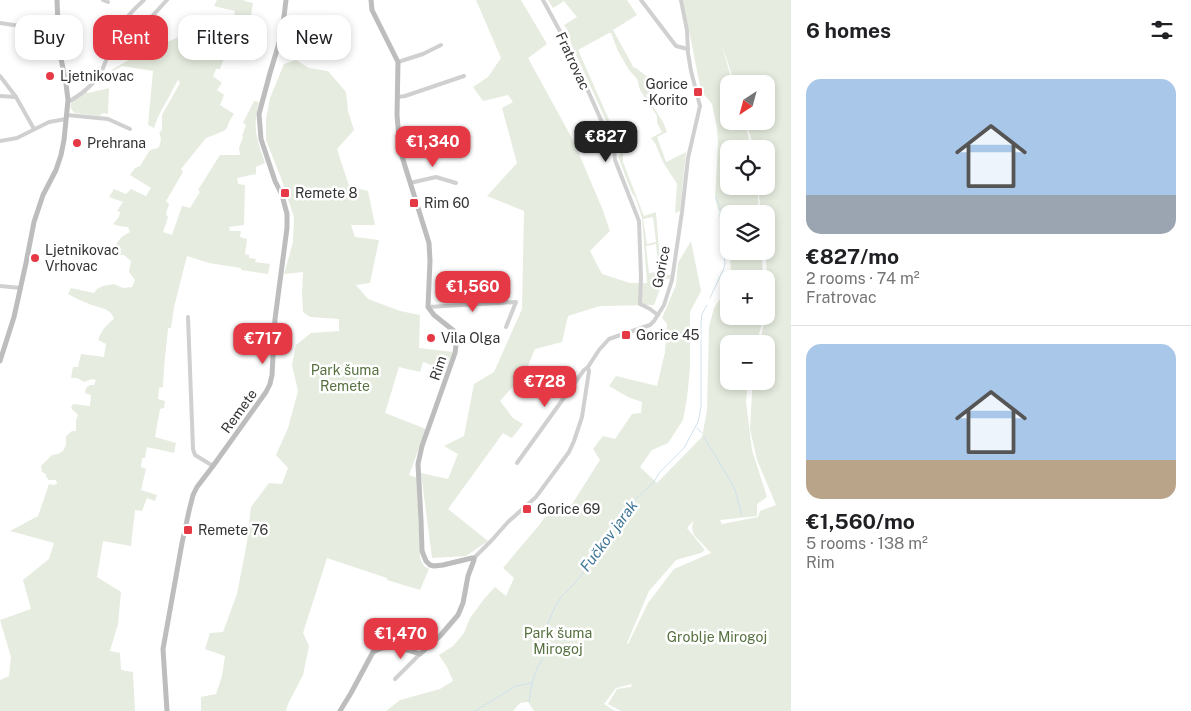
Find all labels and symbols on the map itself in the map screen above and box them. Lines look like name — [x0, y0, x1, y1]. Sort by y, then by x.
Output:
street label: Fratrovac — [553, 30, 593, 92]
place label: Ljetnikovac — [60, 68, 134, 84]
marker: Ljetnikovac — [44, 70, 56, 82]
north arrow — [720, 75, 775, 130]
place label: Gorice - Korito — [642, 76, 688, 108]
marker: Gorice - Korito — [692, 86, 704, 98]
pin: €827 — [576, 120, 636, 163]
pin: €1,340 — [392, 126, 474, 168]
place label: Prehrana — [87, 135, 146, 151]
marker: Prehrana — [71, 137, 83, 149]
place label: Remete 8 — [295, 185, 357, 201]
marker: Remete 8 — [279, 187, 291, 199]
place label: Rim 60 — [424, 195, 470, 211]
marker: Rim 60 — [408, 197, 420, 209]
place label: Ljetnikovac Vrhovac — [45, 242, 119, 274]
street label: Gorice — [649, 244, 673, 289]
marker: Ljetnikovac Vrhovac — [29, 252, 41, 264]
pin: €1,560 — [432, 270, 514, 313]
pin: €717 — [233, 322, 293, 365]
place label: Gorice 45 — [636, 327, 700, 343]
marker: Gorice 45 — [620, 329, 632, 341]
place label: Vila Olga — [441, 330, 500, 346]
marker: Vila Olga — [425, 332, 437, 344]
street label: Rim — [426, 354, 450, 382]
park label: Park šuma Remete — [311, 362, 379, 394]
pin: €728 — [515, 366, 575, 408]
street label: Remete — [218, 386, 260, 436]
water label: Fučkov jarak — [576, 496, 641, 575]
place label: Gorice 69 — [537, 501, 601, 517]
marker: Gorice 69 — [521, 503, 533, 515]
place label: Remete 76 — [198, 522, 269, 538]
marker: Remete 76 — [182, 524, 194, 536]
pin: €1,470 — [360, 618, 442, 660]
park label: Park šuma Mirogoj — [524, 625, 592, 657]
park label: Groblje Mirogoj — [667, 629, 767, 645]

